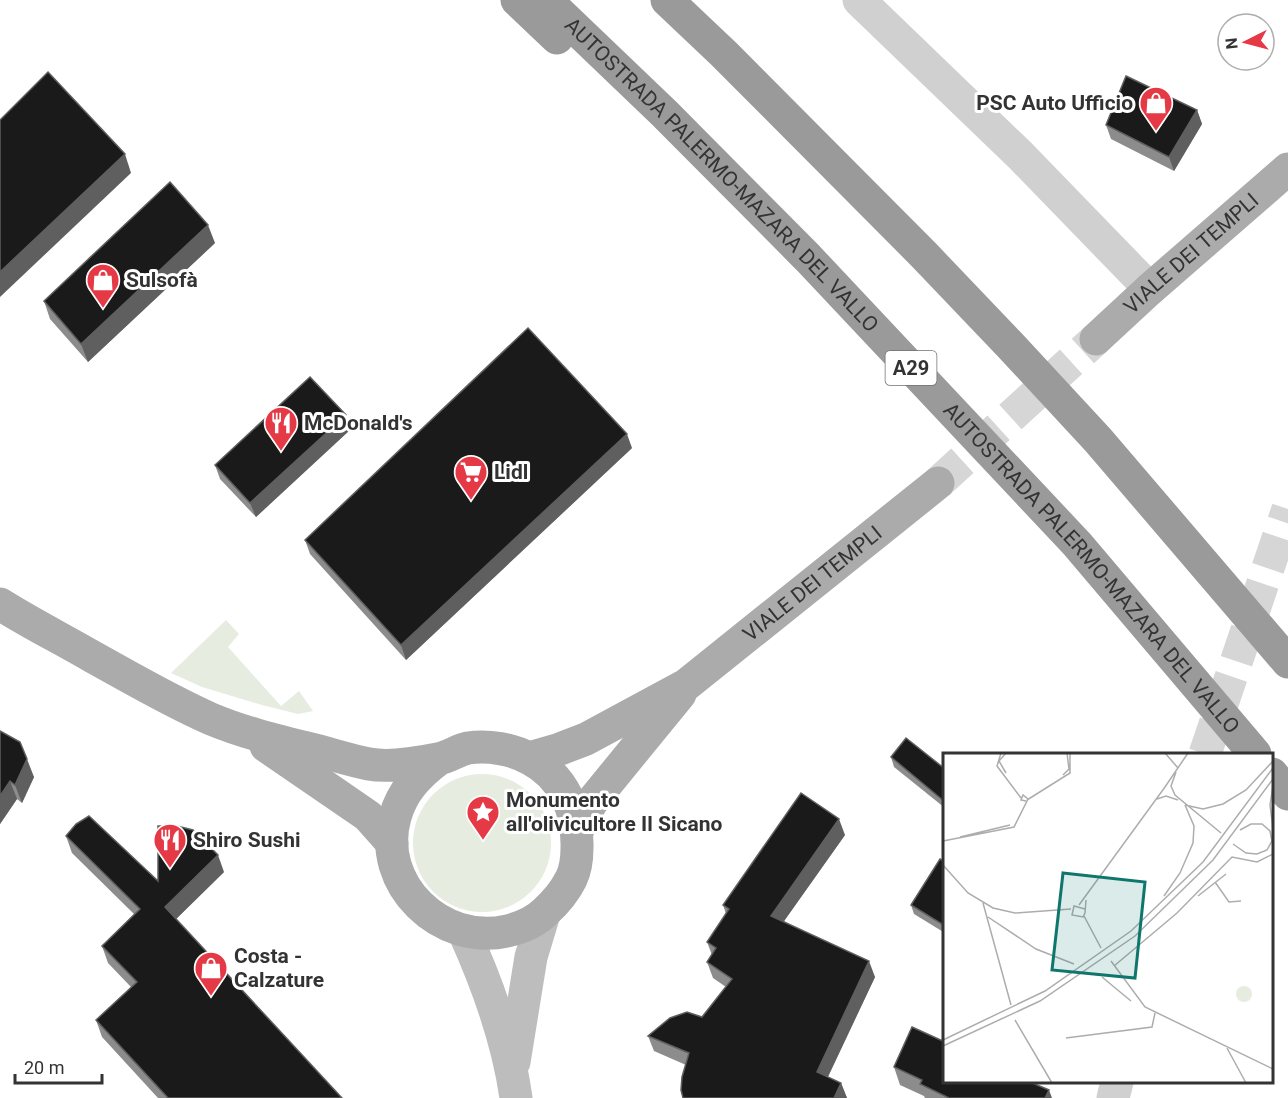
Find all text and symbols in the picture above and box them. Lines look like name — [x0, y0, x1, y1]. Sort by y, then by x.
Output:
north arrow — [1216, 12, 1276, 72]
street label: AUTOSTRADA PALERMO-MAZARA DEL VALLO — [560, 13, 883, 337]
text: N — [1222, 37, 1242, 50]
shop icon: PSC Auto Ufficio — [1138, 85, 1174, 132]
place label: PSC Auto Ufficio — [976, 91, 1133, 115]
street label: VIALE DEI TEMPLI — [1119, 188, 1263, 319]
shop icon: Sulsofà — [85, 262, 121, 309]
place label: Sulsofà — [126, 268, 198, 292]
road number: A29 — [886, 351, 936, 385]
street label: AUTOSTRADA PALERMO-MAZARA DEL VALLO — [939, 398, 1244, 738]
restaurant icon: McDonald's — [263, 405, 299, 452]
place label: McDonald's — [304, 411, 413, 435]
supermarket icon: Lidl — [453, 454, 489, 501]
place label: Lidl — [494, 460, 528, 484]
street label: VIALE DEI TEMPLI — [738, 521, 887, 646]
inset map — [943, 753, 1273, 1083]
place label: Monumento all'olivicultore Il Sicano — [506, 788, 722, 836]
place icon: Monumento all'olivicultore Il Sicano — [465, 794, 501, 841]
restaurant icon: Shiro Sushi — [152, 822, 188, 869]
place label: Shiro Sushi — [193, 828, 301, 852]
place label: Costa - Calzature — [234, 944, 324, 992]
shop icon: Costa - Calzature — [193, 950, 229, 997]
scale bar — [15, 1047, 102, 1085]
text: 20 m — [24, 1057, 64, 1078]

